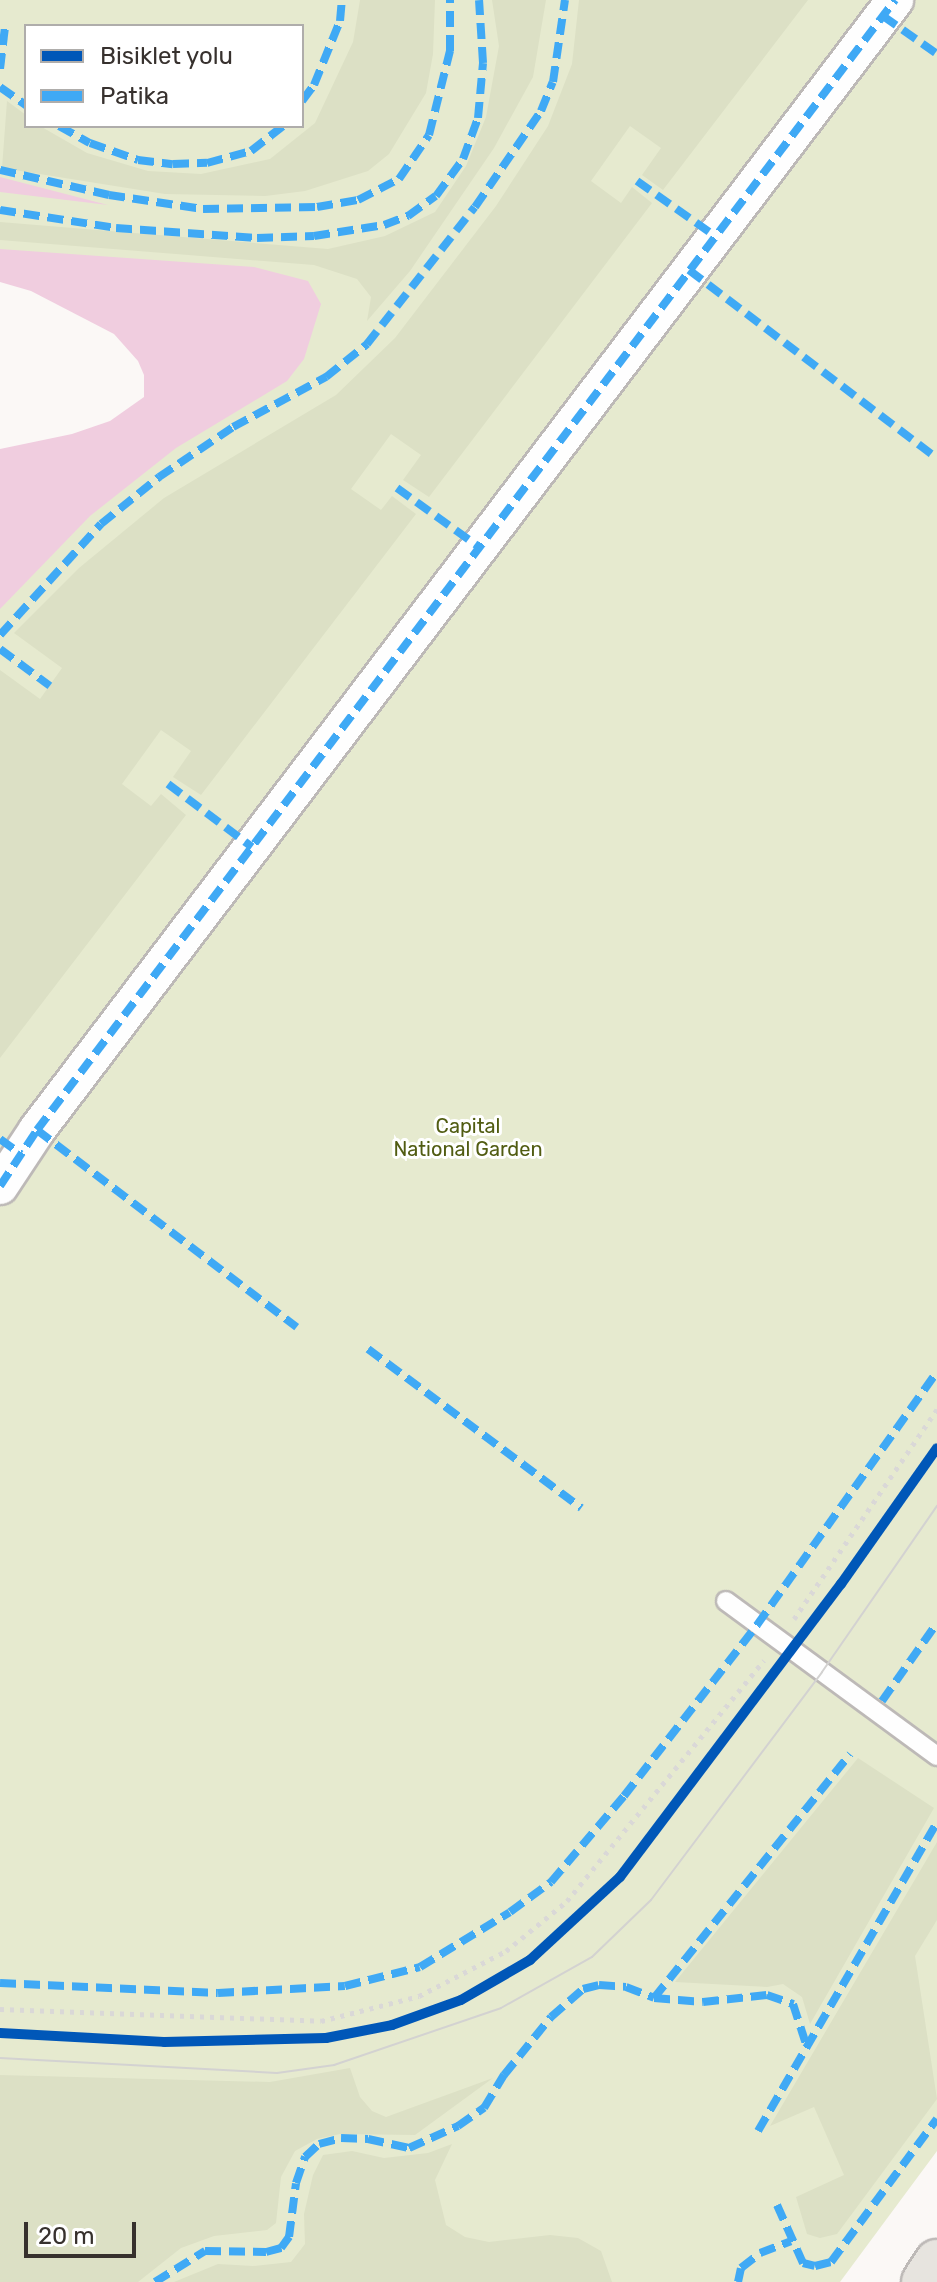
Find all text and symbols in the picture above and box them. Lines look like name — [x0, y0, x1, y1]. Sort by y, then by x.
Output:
legend — [24, 24, 304, 128]
text: Bisiklet yolu — [100, 42, 233, 70]
text: Patika — [100, 82, 169, 110]
park label: Capital National Garden — [393, 1115, 543, 1162]
scale bar — [28, 2206, 140, 2256]
text: 20 m — [38, 2222, 95, 2250]

